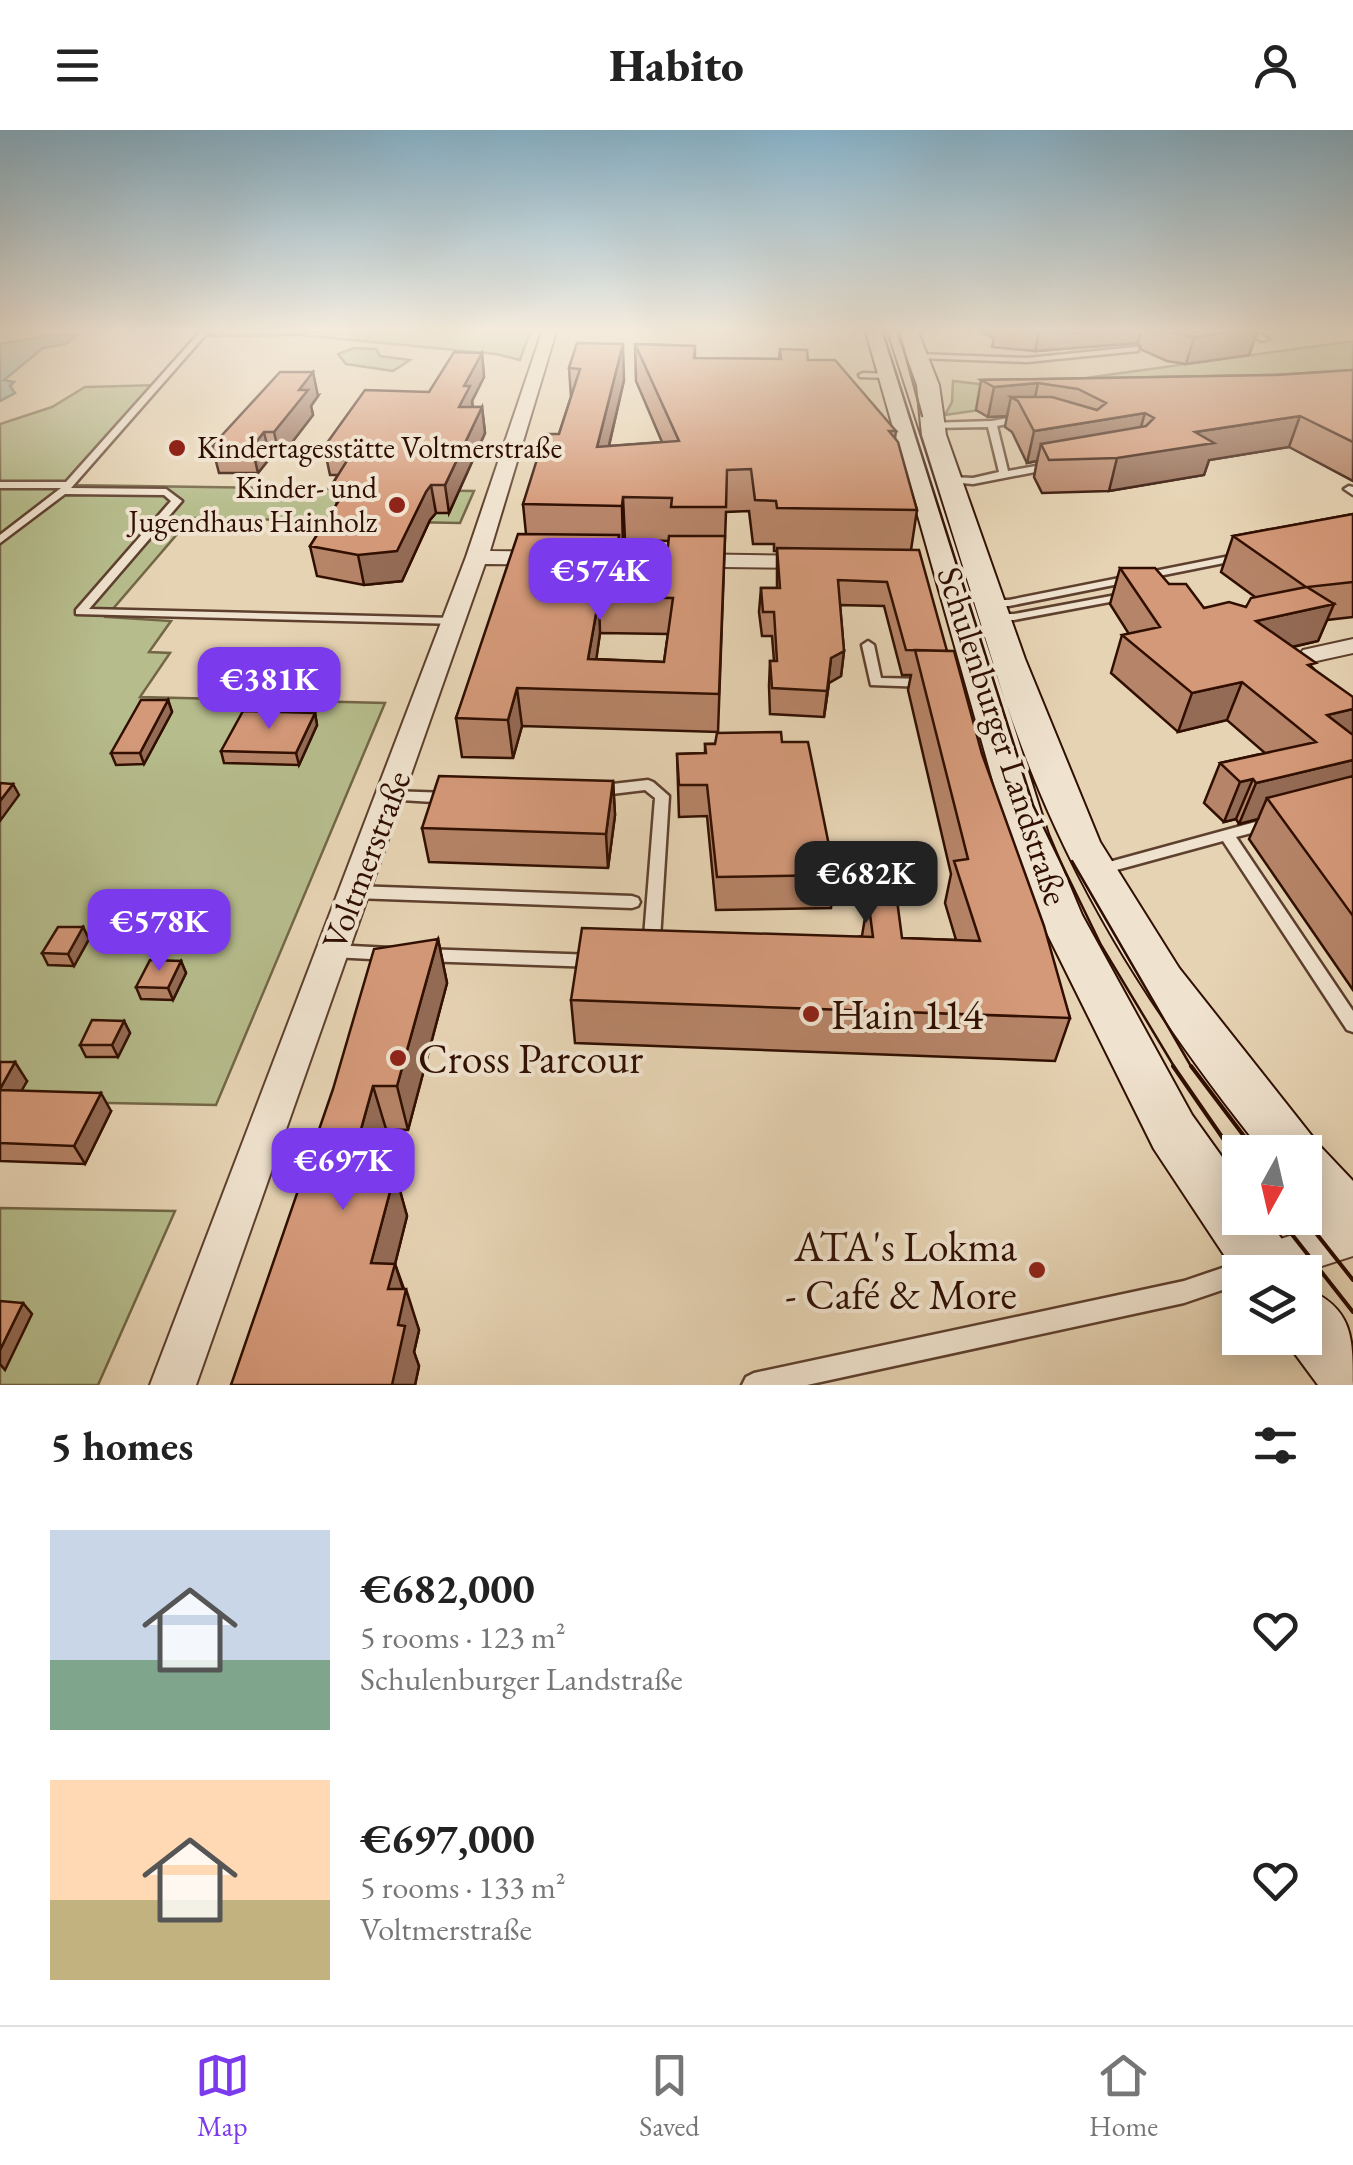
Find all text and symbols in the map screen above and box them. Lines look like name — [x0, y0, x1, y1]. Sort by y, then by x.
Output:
text: Habito — [609, 36, 744, 94]
icon: menu — [50, 38, 105, 93]
icon: person — [1248, 38, 1303, 93]
place label: Kindertagesstätte Voltmerstraße — [197, 428, 562, 467]
marker: Kindertagesstätte Voltmerstraße — [166, 437, 188, 459]
place label: Kinder- und Jugendhaus Hainholz — [125, 468, 378, 541]
marker: Kinder- und Jugendhaus Hainholz — [386, 494, 408, 516]
pin: €574K — [530, 538, 670, 623]
text: €574K — [551, 549, 649, 591]
street label: Schulenburger Landstraße — [928, 561, 1079, 911]
pin: €381K — [199, 647, 339, 732]
text: €381K — [220, 658, 318, 700]
street label: Voltmerstraße — [311, 764, 420, 956]
pin: €682K — [796, 841, 936, 926]
text: €682K — [817, 852, 915, 894]
pin: €578K — [89, 889, 229, 974]
text: €578K — [110, 900, 208, 942]
place label: Hain 114 — [831, 987, 984, 1042]
marker: Hain 114 — [800, 1003, 822, 1025]
place label: Cross Parcour — [418, 1031, 643, 1086]
marker: Cross Parcour — [387, 1047, 409, 1069]
pin: €697K — [273, 1128, 413, 1213]
north arrow — [1222, 1135, 1322, 1235]
map controls — [1222, 1135, 1322, 1355]
text: €697K — [294, 1139, 392, 1181]
place label: ATA's Lokma - Café & More — [785, 1219, 1017, 1322]
button: layers — [1222, 1255, 1322, 1355]
marker: ATA's Lokma - Café & More — [1026, 1259, 1048, 1281]
text: 5 homes — [50, 1418, 193, 1473]
icon: filters — [1248, 1418, 1303, 1473]
text: €682,000 — [360, 1561, 535, 1616]
icon: home — [130, 1570, 250, 1690]
icon: heart — [1248, 1603, 1303, 1658]
text: 5 rooms · 123 m² — [360, 1616, 566, 1658]
text: Schulenburger Landstraße — [360, 1658, 683, 1700]
text: €697,000 — [360, 1811, 535, 1866]
icon: home — [130, 1820, 250, 1940]
icon: heart — [1248, 1853, 1303, 1908]
text: 5 rooms · 133 m² — [360, 1866, 566, 1908]
text: Voltmerstraße — [360, 1908, 532, 1950]
tab: Map — [195, 2048, 250, 2144]
tab: Saved — [639, 2048, 699, 2144]
tab: Home — [1089, 2048, 1158, 2144]

